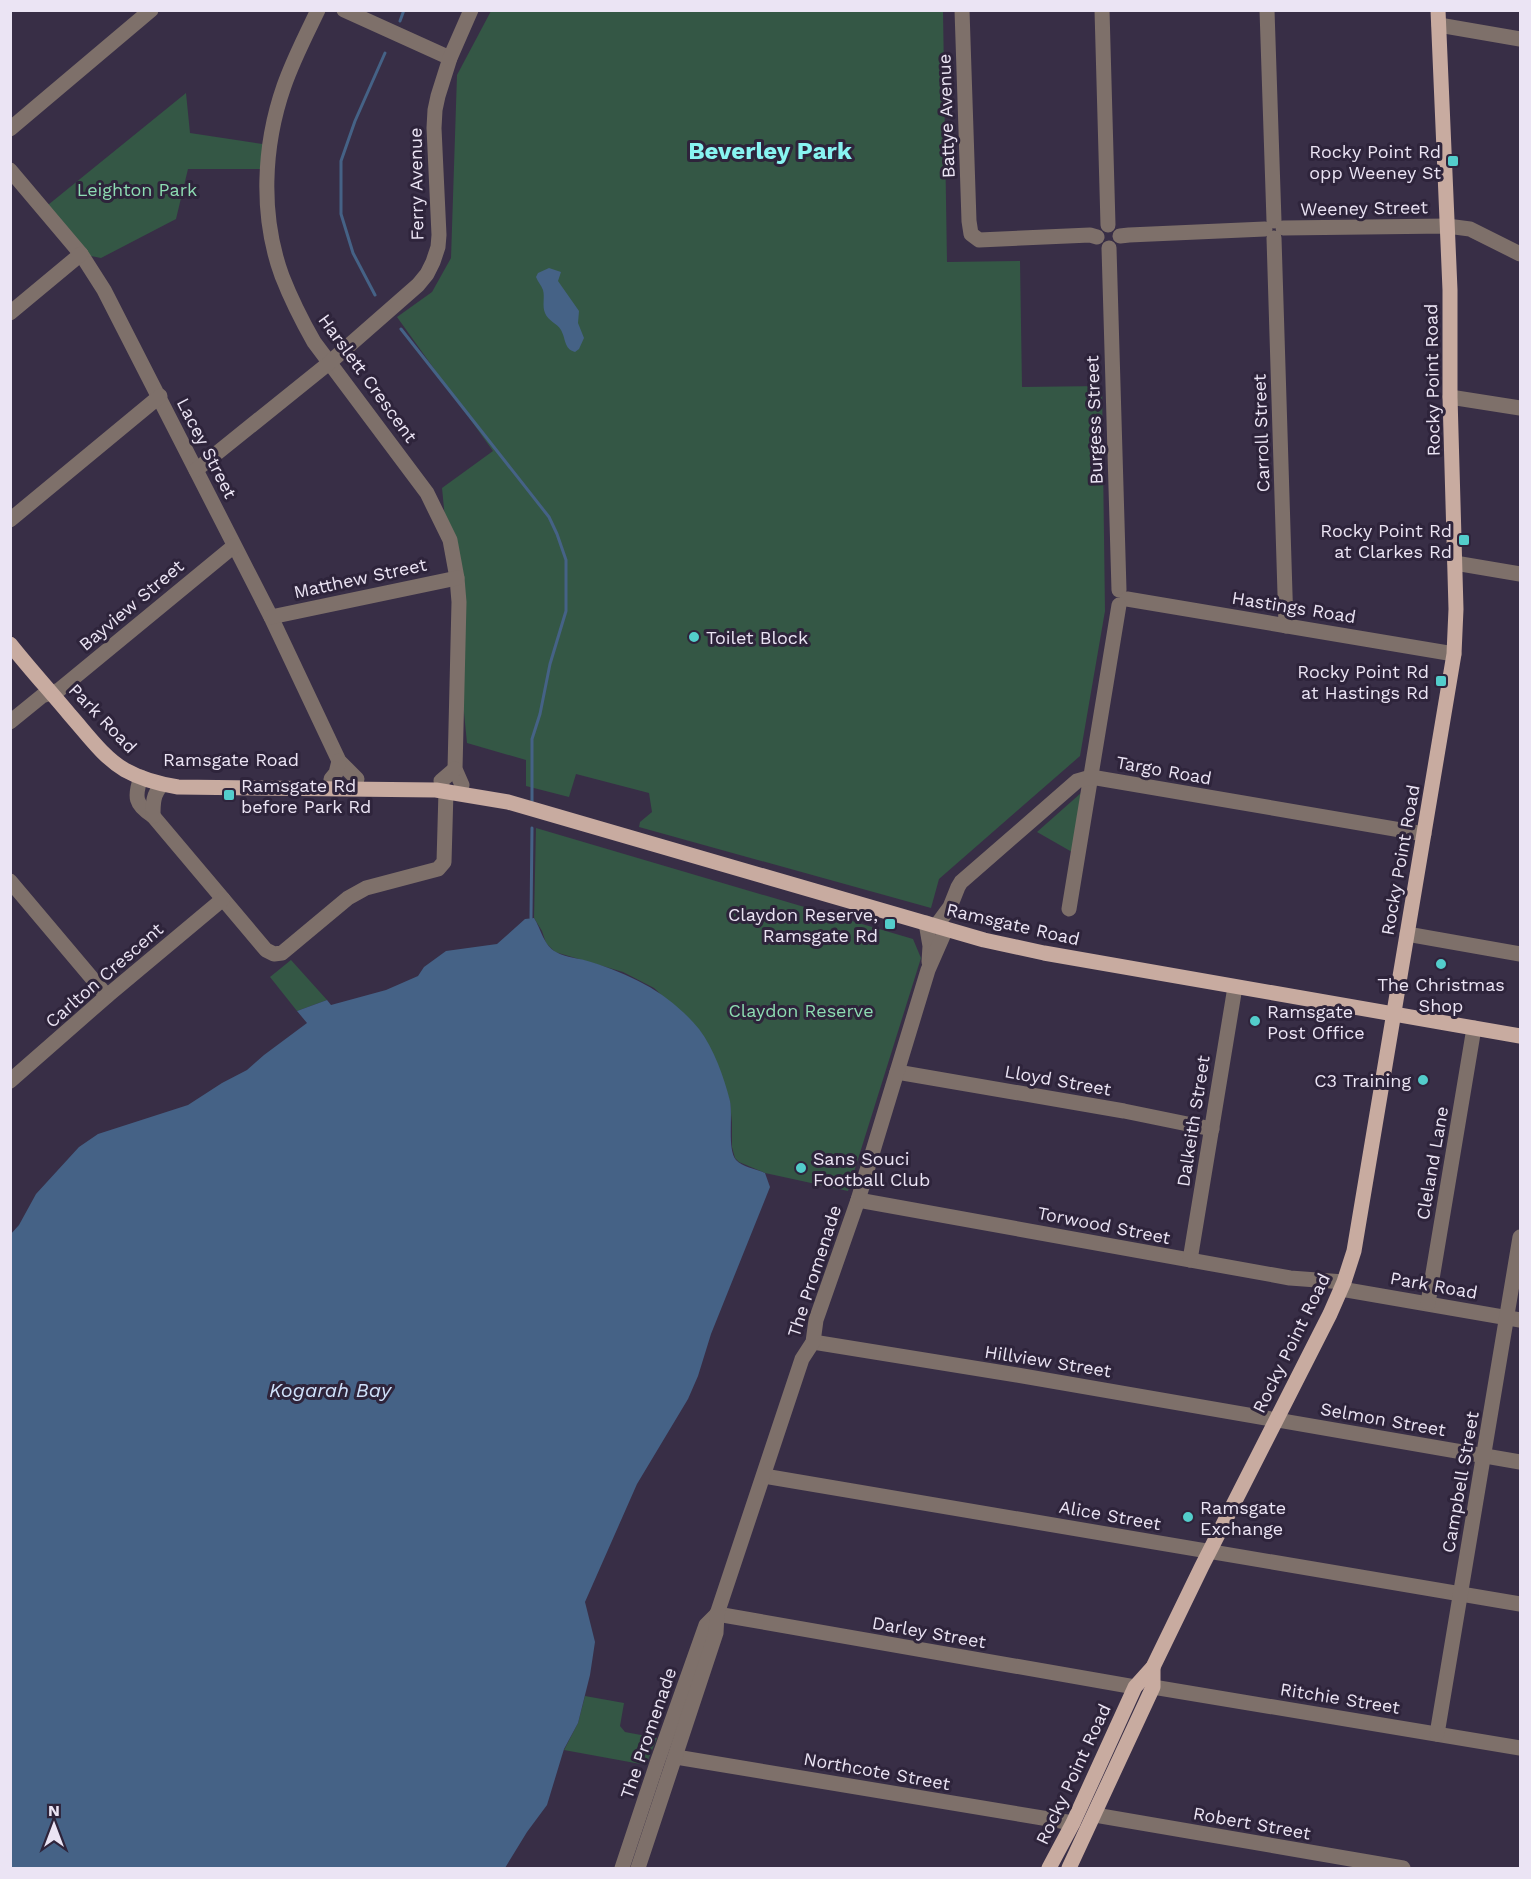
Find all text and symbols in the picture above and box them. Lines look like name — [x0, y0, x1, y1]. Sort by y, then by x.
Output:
street label: Battye Avenue — [933, 54, 959, 178]
street label: Ferry Avenue — [405, 127, 427, 241]
district label: Beverley Park — [688, 137, 852, 165]
place label: Rocky Point Rd opp Weeney St — [1309, 141, 1441, 183]
marker: Rocky Point Rd opp Weeney St — [1446, 154, 1460, 168]
park label: Leighton Park — [77, 179, 197, 200]
street label: Weeney Street — [1300, 196, 1428, 220]
street label: Rocky Point Road — [1420, 303, 1444, 457]
street label: Harslett Crescent — [314, 310, 422, 447]
street label: Burgess Street — [1081, 355, 1107, 485]
street label: Carroll Street — [1248, 373, 1274, 493]
street label: Lacey Street — [173, 394, 242, 502]
place label: Rocky Point Rd at Clarkes Rd — [1320, 520, 1452, 562]
marker: Rocky Point Rd at Clarkes Rd — [1457, 533, 1471, 547]
street label: Matthew Street — [292, 554, 429, 602]
street label: Bayview Street — [74, 555, 188, 655]
street label: Hastings Road — [1230, 587, 1358, 627]
place label: Toilet Block — [706, 627, 808, 648]
marker: Toilet Block — [687, 630, 701, 644]
place label: Rocky Point Rd at Hastings Rd — [1297, 661, 1429, 703]
marker: Rocky Point Rd at Hastings Rd — [1434, 674, 1448, 688]
street label: Park Road — [65, 679, 141, 757]
street label: Ramsgate Road — [163, 749, 299, 770]
street label: Targo Road — [1115, 751, 1213, 789]
place label: Ramsgate Rd before Park Rd — [241, 775, 371, 817]
street label: Rocky Point Road — [1376, 783, 1424, 937]
marker: Ramsgate Rd before Park Rd — [222, 788, 236, 802]
street label: Ramsgate Road — [944, 898, 1082, 950]
place label: Claydon Reserve, Ramsgate Rd — [728, 904, 878, 946]
marker: Claydon Reserve, Ramsgate Rd — [883, 917, 897, 931]
street label: Carlton Crescent — [41, 918, 167, 1032]
marker: The Christmas Shop — [1434, 957, 1448, 971]
place label: The Christmas Shop — [1377, 974, 1505, 1016]
park label: Claydon Reserve — [728, 1000, 874, 1021]
place label: Ramsgate Post Office — [1267, 1001, 1365, 1043]
marker: Ramsgate Post Office — [1248, 1014, 1262, 1028]
street label: Dalkeith Street — [1172, 1053, 1214, 1188]
street label: Lloyd Street — [1003, 1060, 1113, 1100]
place label: C3 Training — [1314, 1070, 1411, 1091]
marker: C3 Training — [1416, 1073, 1430, 1087]
street label: Cleland Lane — [1412, 1105, 1452, 1221]
place label: Sans Souci Football Club — [813, 1148, 930, 1190]
marker: Sans Souci Football Club — [794, 1161, 808, 1175]
street label: The Promenade — [783, 1202, 845, 1340]
street label: Torwood Street — [1036, 1202, 1173, 1248]
street label: Park Road — [1389, 1267, 1479, 1303]
street label: Rocky Point Road — [1248, 1270, 1334, 1416]
street label: Hillview Street — [983, 1341, 1113, 1381]
water label: Kogarah Bay — [269, 1378, 393, 1402]
street label: Selmon Street — [1319, 1398, 1448, 1440]
street label: Campbell Street — [1437, 1409, 1483, 1554]
street label: Alice Street — [1057, 1496, 1163, 1534]
place label: Ramsgate Exchange — [1200, 1497, 1286, 1539]
marker: Ramsgate Exchange — [1181, 1510, 1195, 1524]
street label: Darley Street — [870, 1612, 988, 1652]
street label: The Promenade — [616, 1665, 680, 1801]
street label: Ritchie Street — [1279, 1678, 1402, 1718]
street label: Rocky Point Road — [1031, 1700, 1115, 1848]
street label: Northcote Street — [802, 1748, 952, 1794]
north arrow — [24, 1795, 84, 1855]
text: N — [48, 1801, 60, 1820]
street label: Robert Street — [1192, 1802, 1313, 1844]

